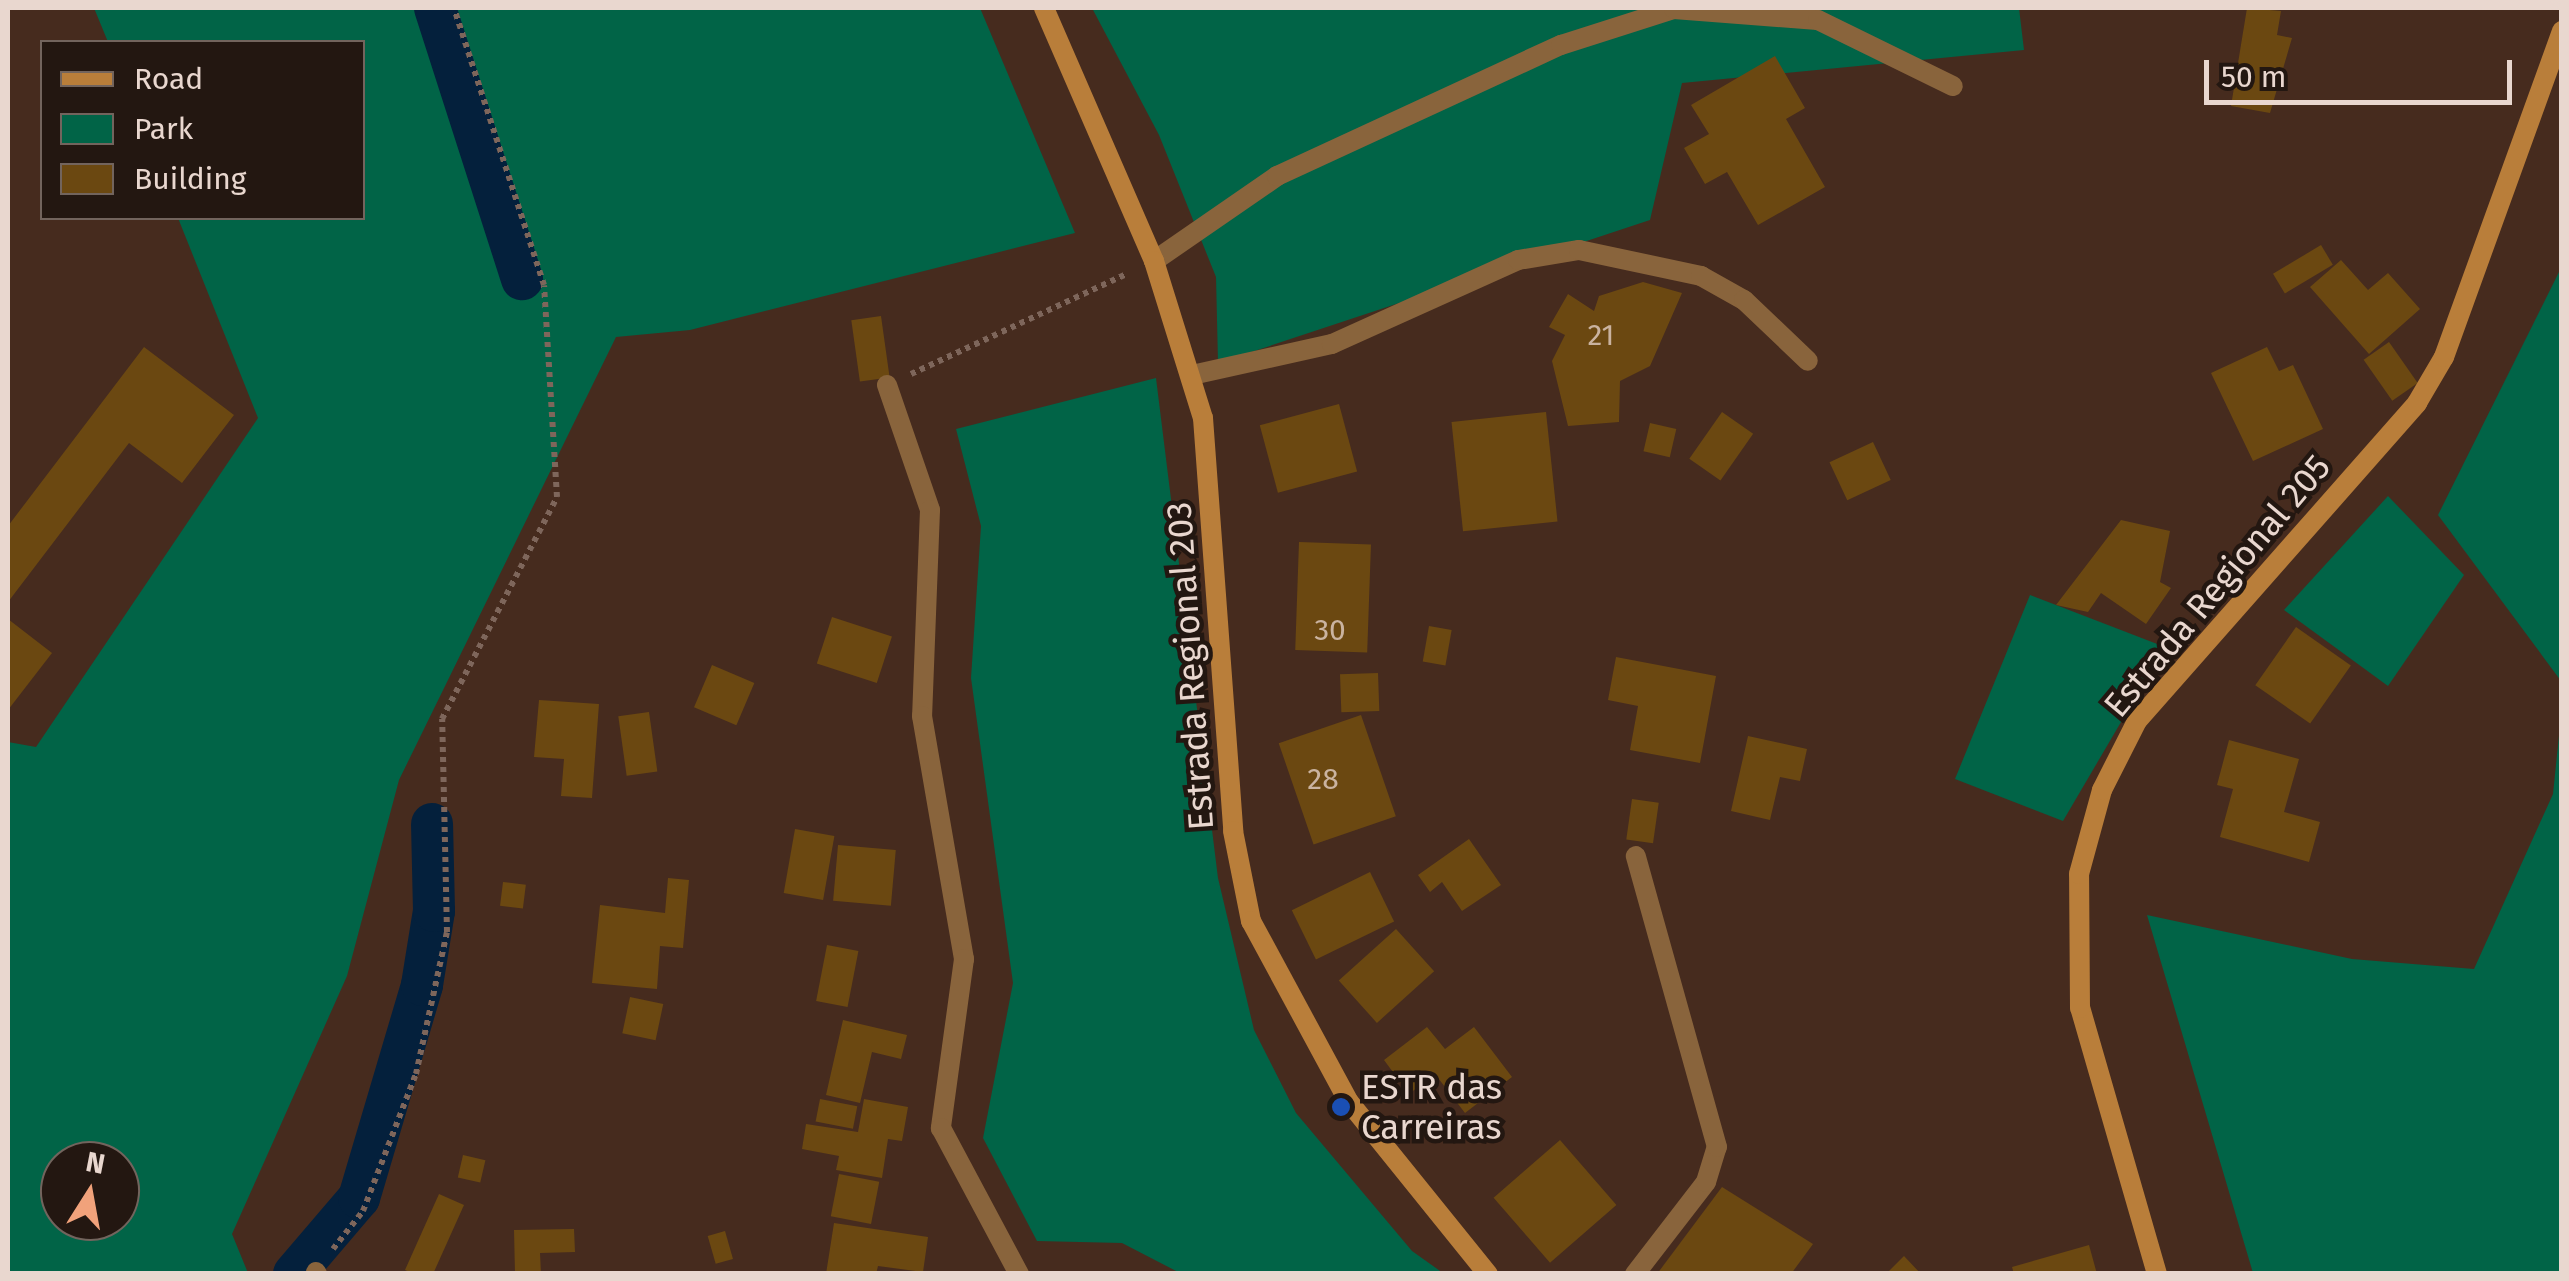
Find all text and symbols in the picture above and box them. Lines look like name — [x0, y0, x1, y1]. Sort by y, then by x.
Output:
legend — [40, 40, 365, 220]
scale bar — [2209, 40, 2516, 102]
text: 50 m — [2221, 59, 2286, 95]
text: Road — [134, 61, 203, 97]
text: Park — [134, 111, 193, 147]
text: Building — [134, 161, 246, 197]
house number: 21 — [1587, 317, 1615, 353]
street label: Estrada Regional 205 — [2095, 446, 2339, 726]
street label: Estrada Regional 203 — [1158, 500, 1222, 832]
house number: 30 — [1314, 612, 1346, 648]
house number: 28 — [1307, 761, 1339, 797]
place label: ESTR das Carreiras — [1361, 1066, 1502, 1148]
marker: ESTR das Carreiras — [1330, 1096, 1352, 1118]
north arrow — [40, 1141, 140, 1241]
text: N — [83, 1145, 108, 1181]

